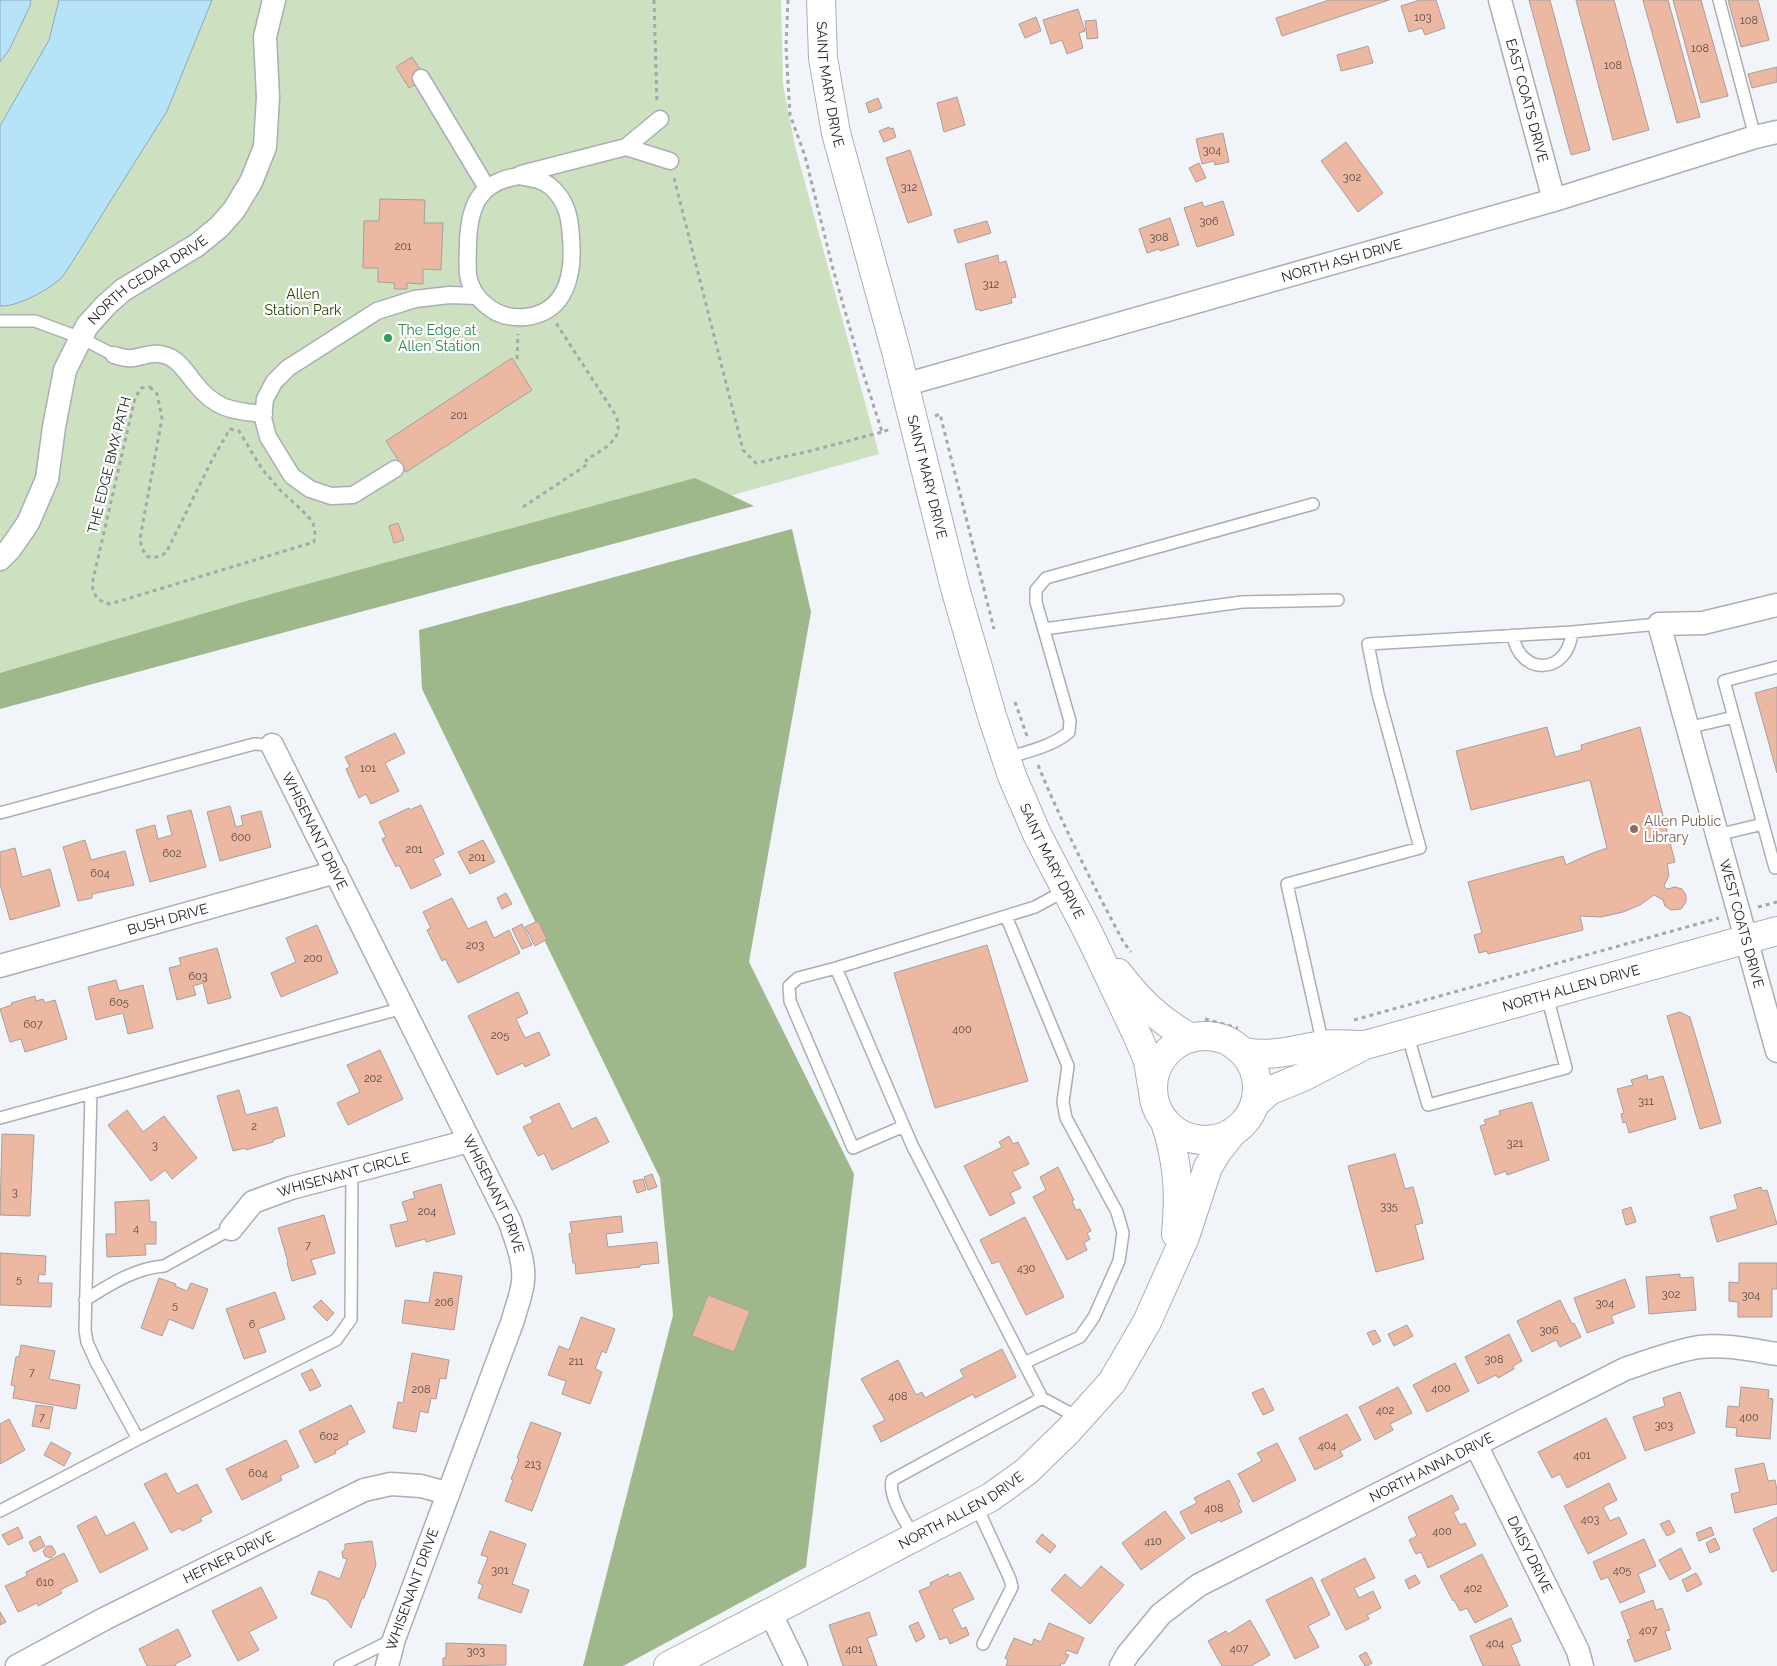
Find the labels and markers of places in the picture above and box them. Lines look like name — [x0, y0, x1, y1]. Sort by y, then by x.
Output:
place label: The Edge at Allen Station — [398, 322, 480, 354]
marker: The Edge at Allen Station — [382, 332, 394, 344]
place label: Allen Public Library — [1644, 813, 1722, 845]
marker: Allen Public Library — [1628, 823, 1640, 835]

